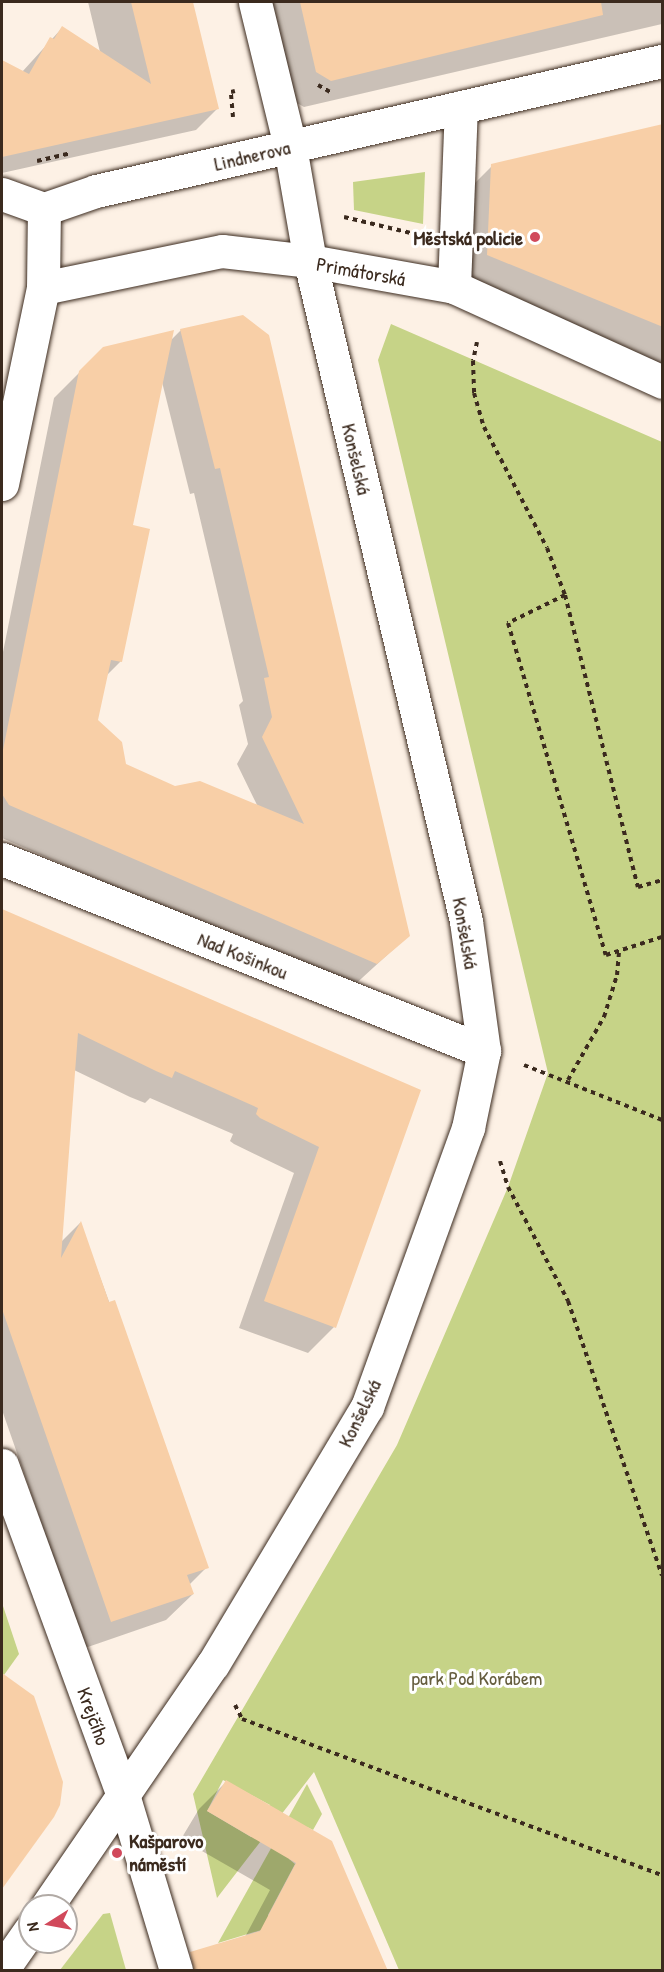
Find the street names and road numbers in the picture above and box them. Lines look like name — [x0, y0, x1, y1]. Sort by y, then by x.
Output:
street label: Lindnerova — [212, 135, 292, 175]
street label: Primátorská — [315, 251, 407, 291]
street label: Konšelská — [337, 421, 377, 497]
street label: Konšelská — [448, 895, 484, 971]
street label: Nad Košinkou — [194, 926, 292, 984]
street label: Konšelská — [332, 1375, 386, 1451]
street label: Krejčího — [73, 1684, 115, 1748]

